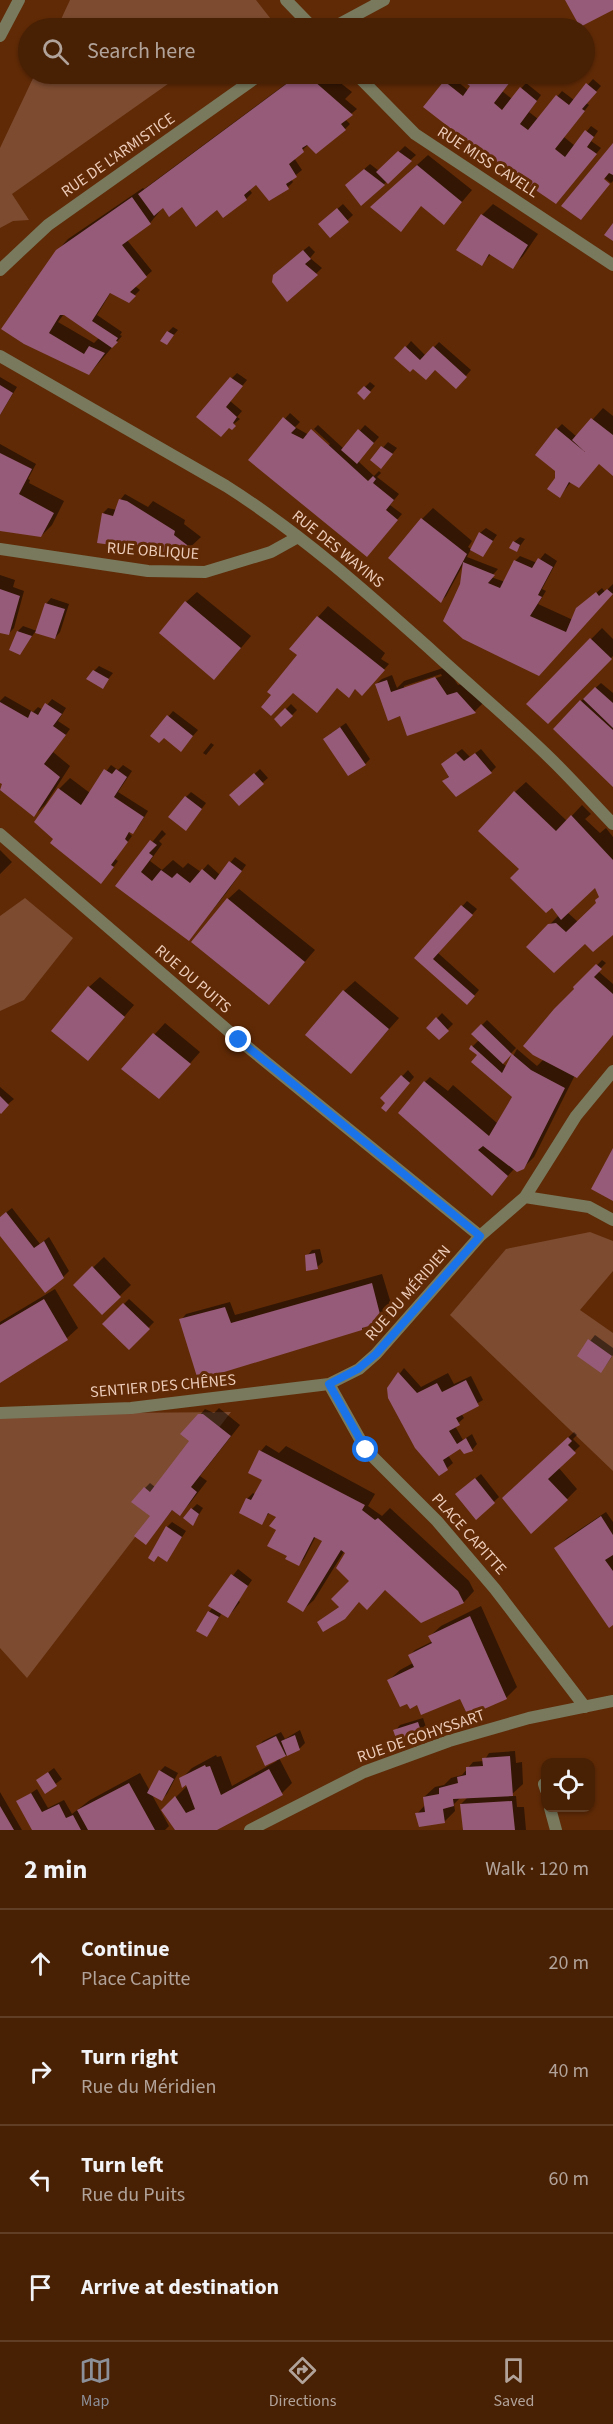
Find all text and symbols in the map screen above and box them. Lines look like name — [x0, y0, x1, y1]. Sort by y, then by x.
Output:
search box — [18, 18, 595, 84]
icon: search — [39, 35, 72, 68]
text: Search here — [87, 35, 195, 67]
street label: RUE DE L'ARMISTICE — [57, 108, 179, 202]
street label: RUE MISS CAVELL — [433, 121, 543, 203]
street label: RUE DES WAYINS — [287, 505, 389, 593]
street label: RUE OBLIQUE — [106, 537, 200, 565]
street label: RUE DU PUITS — [150, 940, 236, 1018]
route end — [225, 1026, 251, 1052]
street label: RUE DU MÉRIDIEN — [360, 1240, 456, 1346]
street label: SENTIER DES CHÊNES — [89, 1369, 237, 1403]
route start — [352, 1436, 378, 1462]
street label: PLACE CAPITTE — [426, 1488, 512, 1580]
street label: RUE DE GOHYSSART — [354, 1704, 488, 1768]
map controls — [541, 1758, 595, 1812]
button: locate — [541, 1758, 595, 1812]
text: 2 min — [24, 1851, 87, 1888]
text: Walk · 120 m — [485, 1855, 589, 1883]
text: Continue — [81, 1933, 170, 1965]
icon: ahead — [24, 1947, 57, 1980]
text: 20 m — [549, 1949, 589, 1977]
text: Place Capitte — [81, 1965, 190, 1993]
text: Turn right — [81, 2041, 178, 2073]
icon: right — [24, 2055, 57, 2088]
text: 40 m — [549, 2057, 589, 2085]
text: Rue du Méridien — [81, 2073, 216, 2101]
text: Turn left — [81, 2149, 163, 2181]
icon: left — [24, 2163, 57, 2196]
text: 60 m — [549, 2165, 589, 2193]
text: Rue du Puits — [81, 2181, 185, 2209]
icon: arrive — [24, 2271, 57, 2304]
text: Arrive at destination — [81, 2271, 279, 2303]
tab: Map — [79, 2354, 112, 2412]
tab: Directions — [269, 2354, 336, 2412]
tab: Saved — [494, 2354, 534, 2412]

